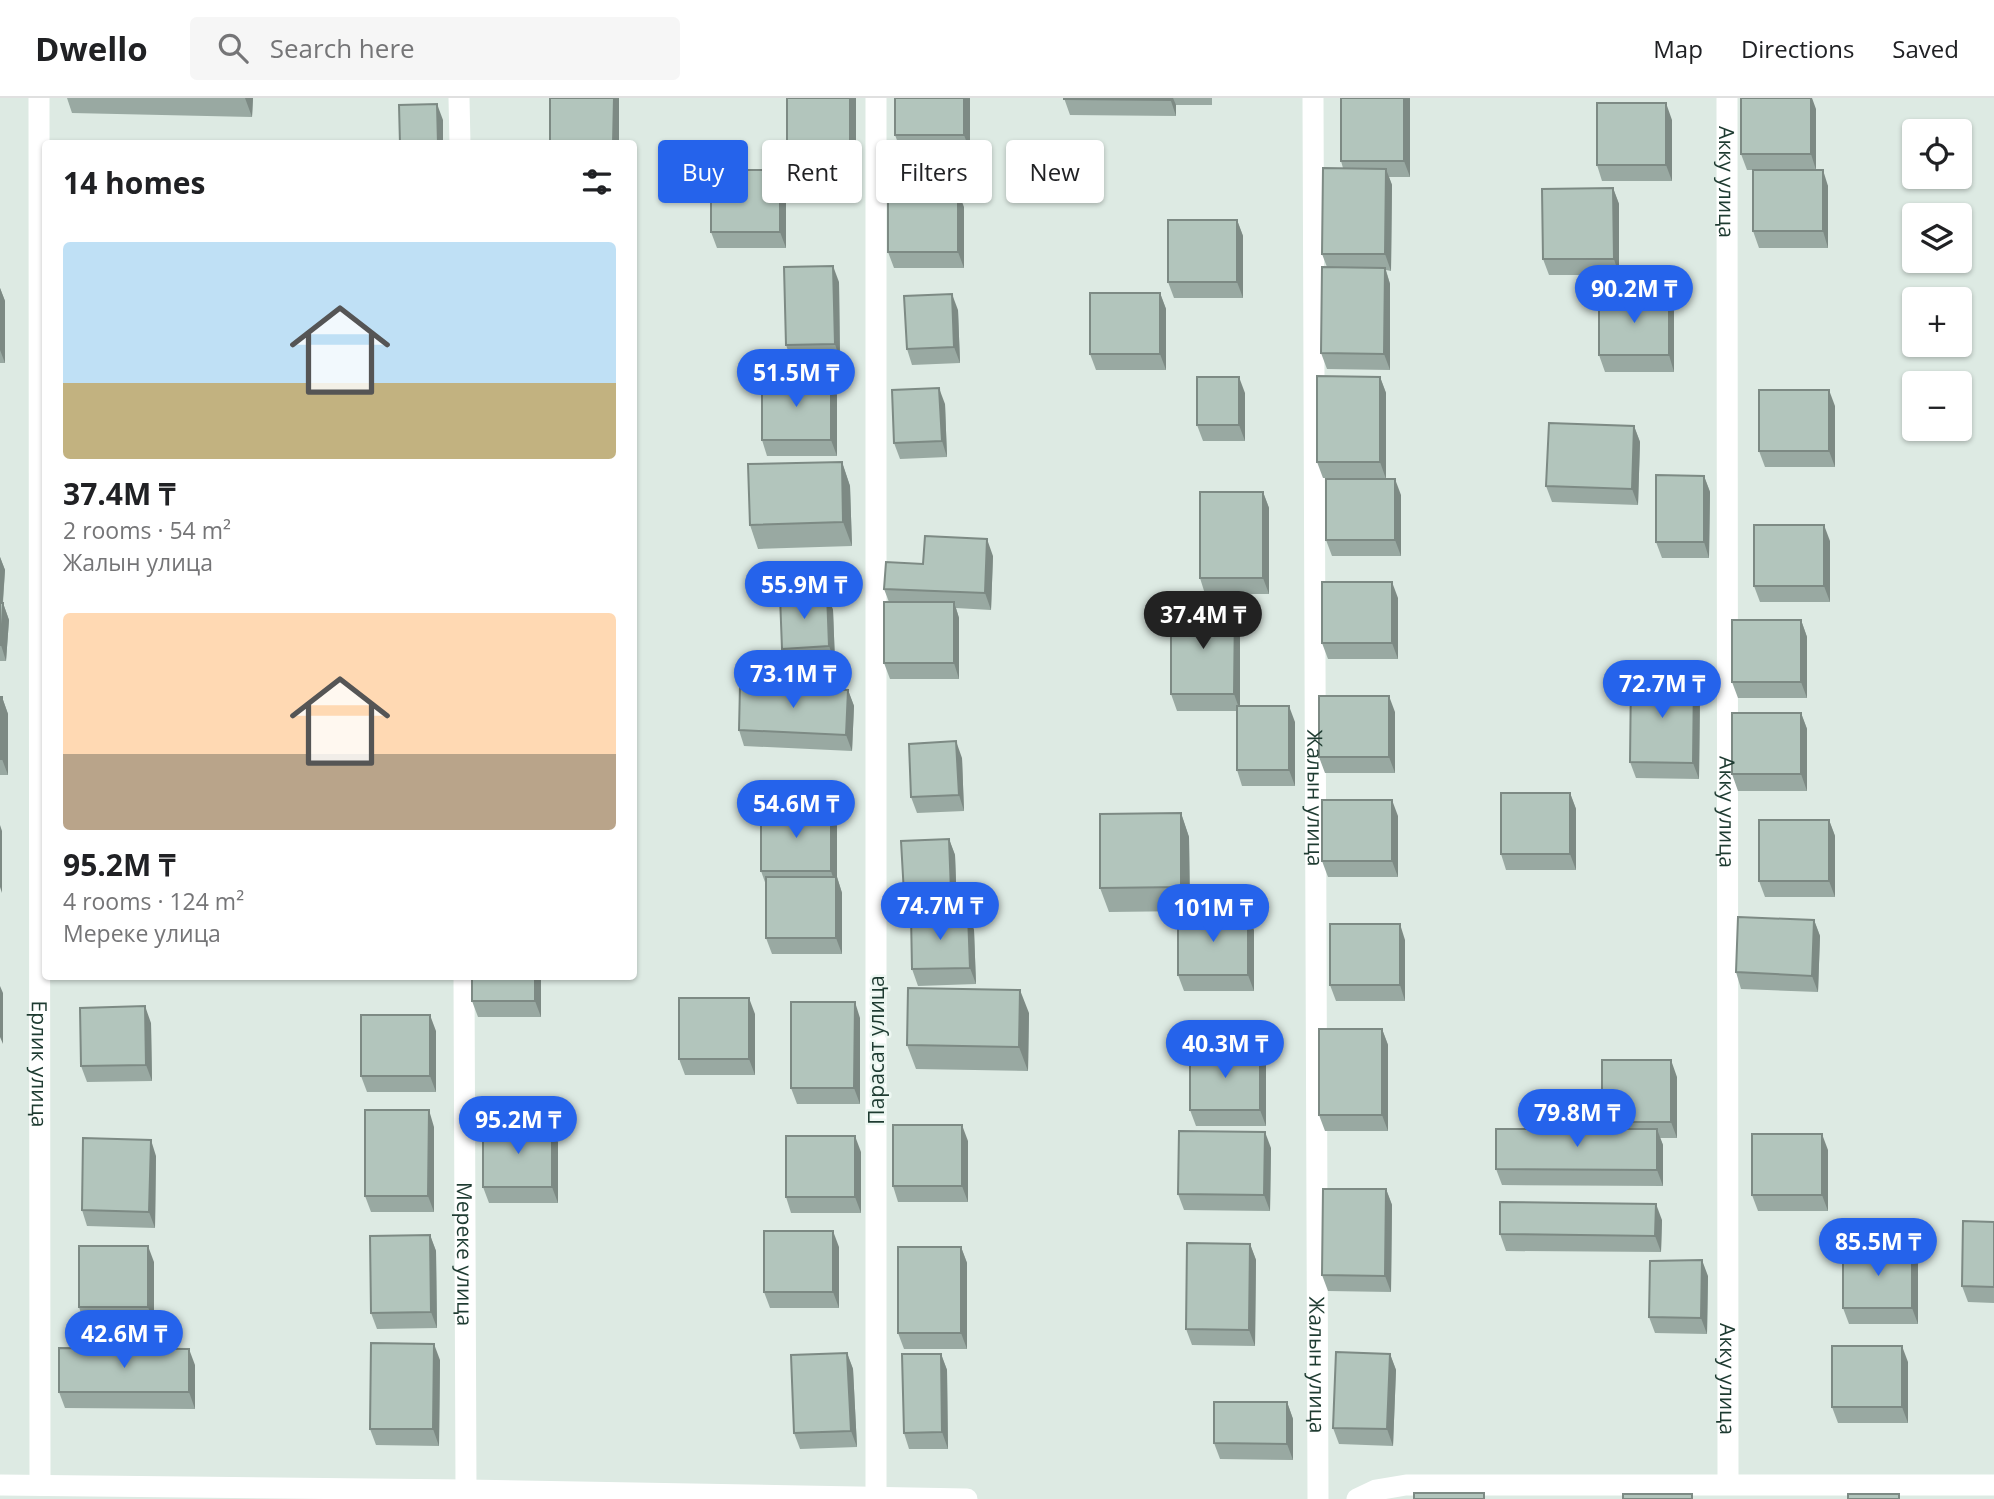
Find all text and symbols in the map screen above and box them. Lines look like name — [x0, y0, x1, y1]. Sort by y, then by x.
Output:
search box — [190, 17, 680, 80]
text: Dwello — [35, 26, 148, 71]
icon: search — [214, 29, 252, 67]
text: Search here — [270, 30, 415, 66]
text: Map — [1653, 32, 1703, 65]
text: Directions — [1741, 32, 1854, 65]
text: Saved — [1892, 32, 1959, 65]
map controls — [1902, 119, 1972, 441]
button: locate — [1902, 119, 1972, 189]
street label: Акку улица — [1713, 126, 1741, 238]
chip: Buy — [658, 140, 748, 203]
chip: Rent — [762, 140, 862, 203]
chip: Filters — [876, 140, 992, 203]
chip: New — [1006, 140, 1104, 203]
text: 14 homes — [63, 162, 206, 203]
icon: filters — [578, 163, 616, 201]
button: layers — [1902, 203, 1972, 273]
pin: 90.2M ₸ — [1569, 266, 1699, 325]
text: 90.2M ₸ — [1591, 272, 1677, 304]
icon: home — [277, 287, 403, 413]
button: + — [1902, 287, 1972, 357]
pin: 51.5M ₸ — [731, 350, 861, 409]
text: 51.5M ₸ — [753, 356, 839, 388]
button: − — [1902, 371, 1972, 441]
text: 37.4M ₸ — [63, 473, 175, 514]
text: 2 rooms · 54 m² — [63, 514, 231, 546]
text: Жалын улица — [63, 546, 213, 578]
pin: 55.9M ₸ — [739, 561, 869, 621]
text: 55.9M ₸ — [761, 568, 847, 600]
pin: 37.4M ₸ — [1138, 592, 1268, 651]
text: 37.4M ₸ — [1160, 598, 1246, 630]
pin: 73.1M ₸ — [728, 650, 858, 710]
text: 73.1M ₸ — [750, 657, 836, 689]
icon: home — [277, 658, 403, 784]
pin: 72.7M ₸ — [1597, 660, 1727, 720]
text: 72.7M ₸ — [1619, 667, 1705, 699]
street label: Жалын улица — [1301, 729, 1330, 867]
street label: Акку улица — [1713, 756, 1742, 868]
pin: 54.6M ₸ — [731, 780, 861, 840]
text: 54.6M ₸ — [753, 787, 839, 819]
text: 95.2M ₸ — [63, 844, 175, 885]
pin: 74.7M ₸ — [875, 882, 1005, 942]
pin: 101M ₸ — [1156, 884, 1270, 944]
text: 4 rooms · 124 m² — [63, 885, 244, 917]
text: 74.7M ₸ — [897, 889, 983, 921]
text: 101M ₸ — [1173, 891, 1253, 923]
text: Мереке улица — [63, 917, 221, 949]
street label: Парасат улица — [862, 975, 890, 1125]
street label: Ерлик улица — [26, 1000, 54, 1128]
pin: 40.3M ₸ — [1160, 1020, 1290, 1080]
text: 40.3M ₸ — [1182, 1027, 1268, 1059]
pin: 79.8M ₸ — [1512, 1090, 1642, 1149]
pin: 95.2M ₸ — [453, 1096, 583, 1156]
text: 79.8M ₸ — [1534, 1096, 1620, 1128]
text: 95.2M ₸ — [475, 1103, 561, 1135]
street label: Мереке улица — [451, 1182, 479, 1326]
pin: 85.5M ₸ — [1813, 1218, 1943, 1278]
text: 85.5M ₸ — [1835, 1225, 1921, 1257]
street label: Жалын улица — [1303, 1296, 1332, 1434]
pin: 42.6M ₸ — [59, 1310, 189, 1370]
text: 42.6M ₸ — [81, 1317, 167, 1349]
street label: Акку улица — [1714, 1323, 1742, 1435]

